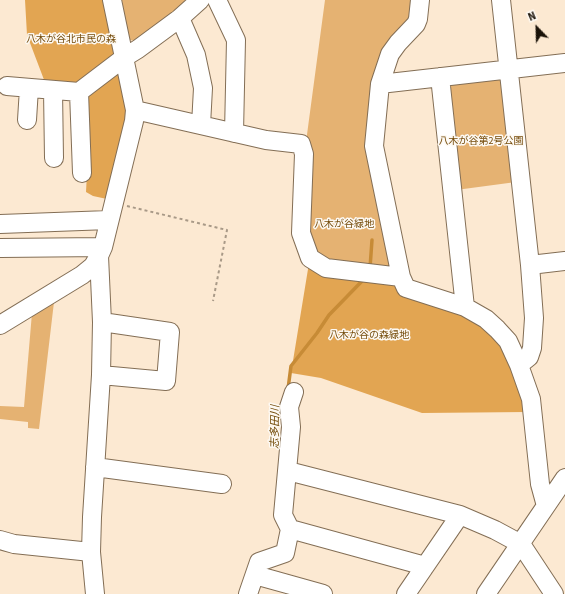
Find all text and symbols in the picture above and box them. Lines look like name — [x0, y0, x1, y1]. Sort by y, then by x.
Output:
north arrow — [517, 8, 557, 48]
text: N — [526, 8, 538, 25]
park label: 八木が谷北市民の森 — [26, 34, 116, 46]
park label: 八木が谷第2号公園 — [439, 136, 523, 148]
park label: 八木が谷緑地 — [314, 219, 374, 231]
park label: 八木が谷の森緑地 — [329, 330, 409, 342]
water label: 志多田川 — [269, 405, 283, 449]

